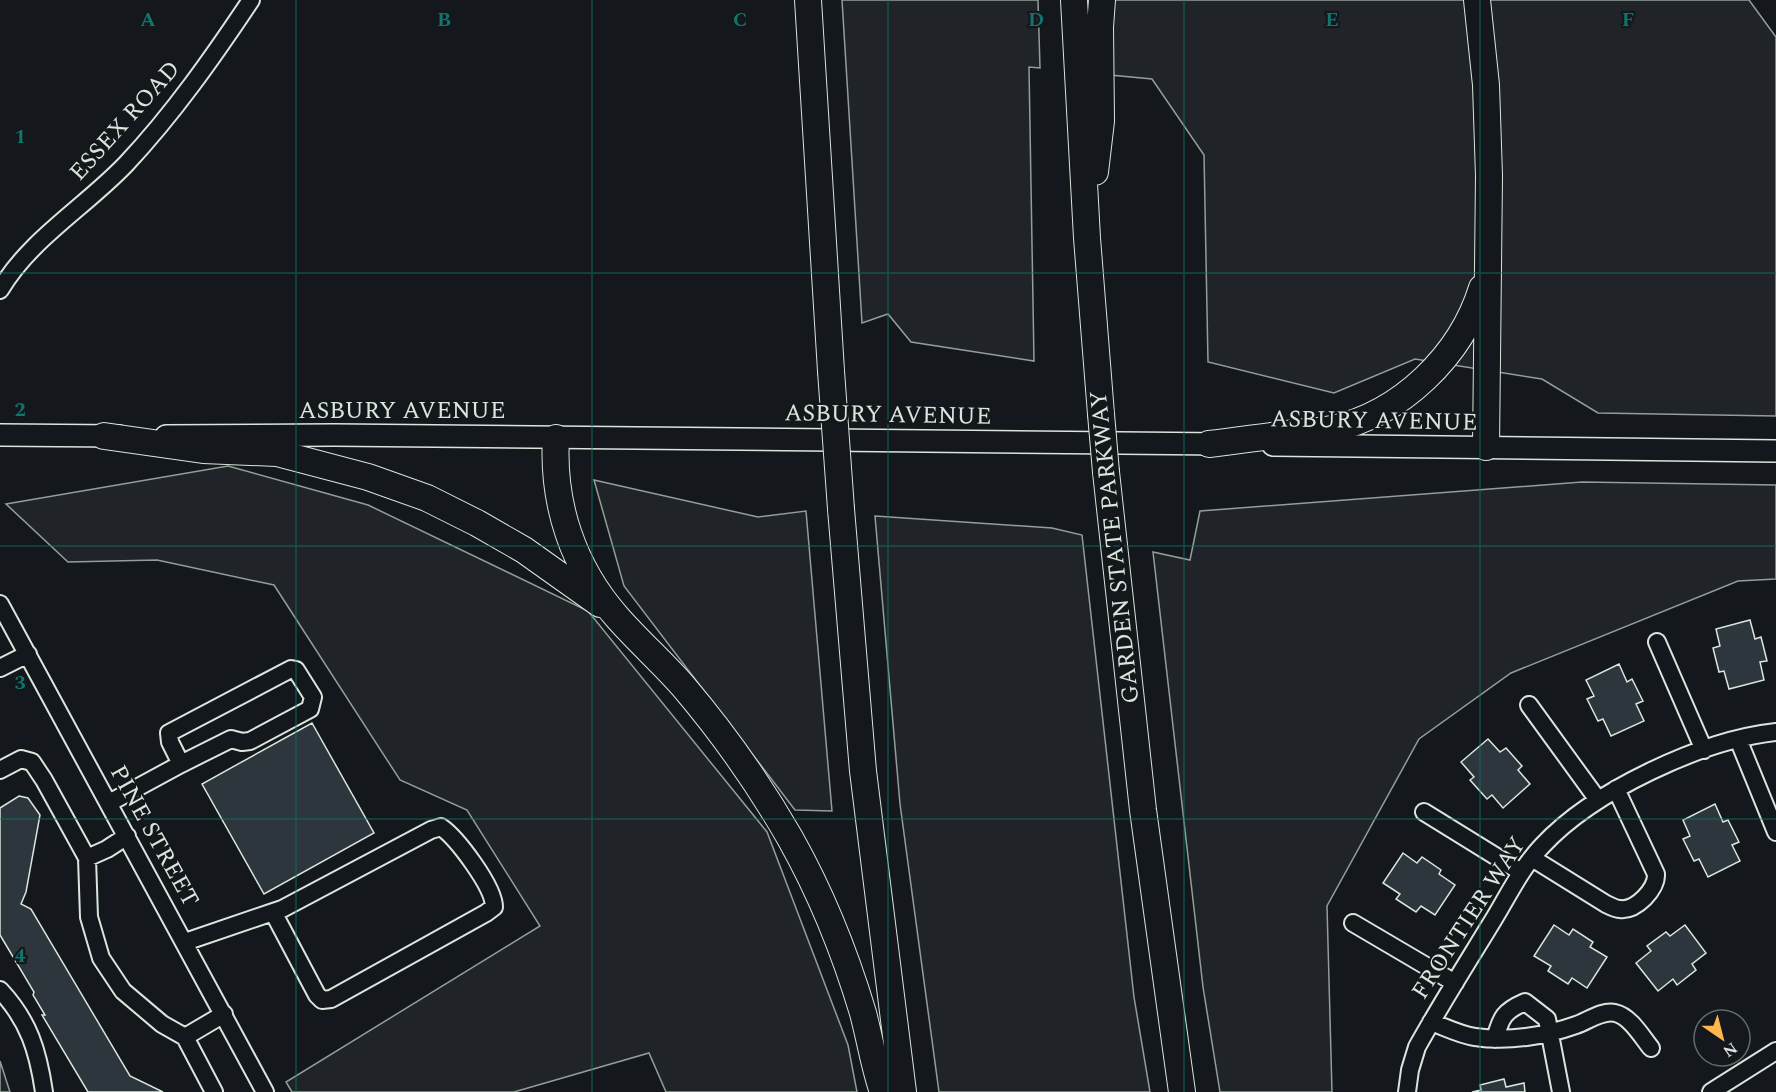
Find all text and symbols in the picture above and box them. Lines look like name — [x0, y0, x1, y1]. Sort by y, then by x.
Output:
text: A — [140, 5, 156, 35]
text: B — [437, 5, 451, 35]
text: C — [733, 5, 747, 35]
text: D — [1028, 5, 1044, 35]
text: E — [1325, 5, 1339, 35]
text: F — [1622, 5, 1634, 35]
street label: ESSEX ROAD — [61, 53, 189, 189]
text: 1 — [14, 122, 26, 152]
street label: GARDEN STATE PARKWAY — [1081, 389, 1149, 705]
street label: ASBURY AVENUE — [298, 393, 506, 429]
text: 2 — [14, 395, 26, 425]
street label: ASBURY AVENUE — [784, 395, 992, 435]
street label: ASBURY AVENUE — [1270, 401, 1478, 441]
text: 3 — [14, 668, 26, 698]
street label: PINE STREET — [100, 758, 208, 914]
street label: FRONTIER WAY — [1403, 829, 1535, 1007]
text: 4 — [14, 941, 26, 971]
north arrow — [1692, 1008, 1752, 1068]
text: N — [1718, 1036, 1742, 1063]

